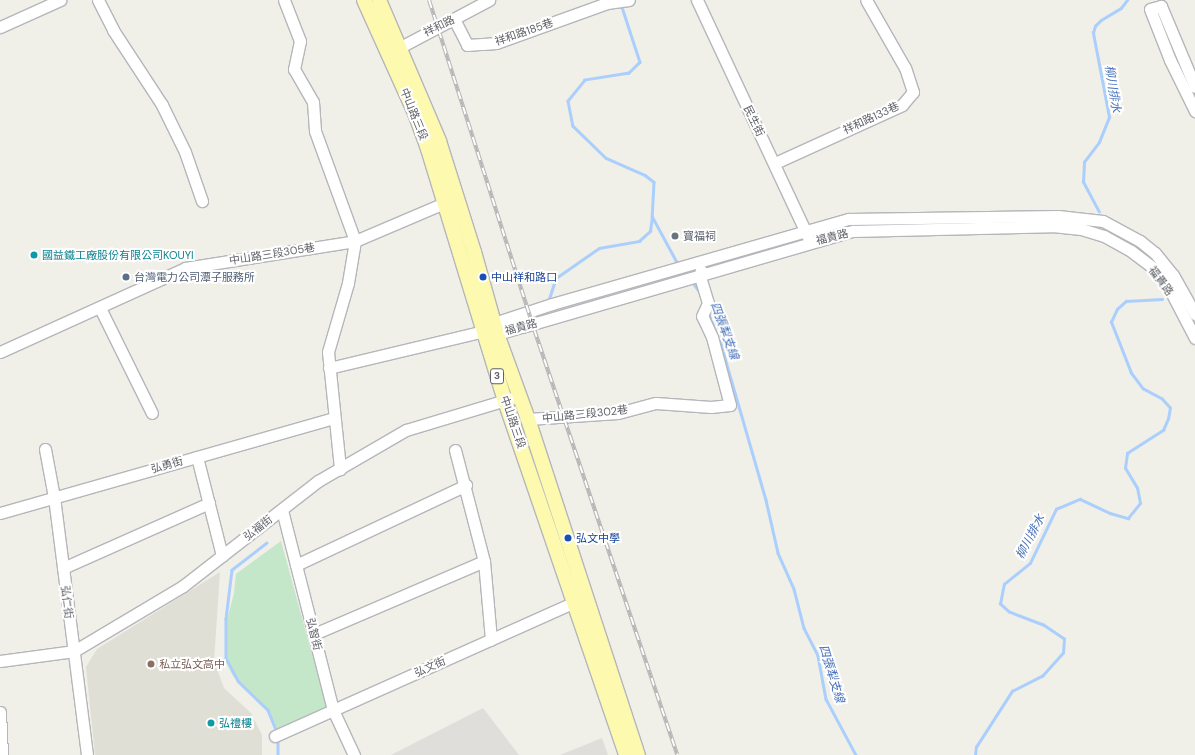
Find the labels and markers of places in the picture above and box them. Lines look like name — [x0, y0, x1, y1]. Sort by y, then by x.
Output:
place label: 寶福祠 — [683, 229, 716, 243]
marker: 寶福祠 — [670, 231, 680, 241]
place label: 國益鐵工廠股份有限公司KOUYI — [42, 248, 194, 262]
marker: 國益鐵工廠股份有限公司KOUYI — [29, 250, 39, 260]
place label: 台灣電力公司潭子服務所 — [134, 270, 255, 284]
place label: 中山祥和路口 — [491, 270, 557, 284]
marker: 台灣電力公司潭子服務所 — [121, 272, 131, 282]
marker: 中山祥和路口 — [478, 272, 488, 282]
place label: 弘文中學 — [576, 531, 620, 545]
marker: 弘文中學 — [563, 533, 573, 543]
place label: 私立弘文高中 — [159, 657, 225, 671]
marker: 私立弘文高中 — [146, 659, 156, 669]
place label: 弘禮樓 — [219, 716, 252, 730]
marker: 弘禮樓 — [206, 718, 216, 728]

